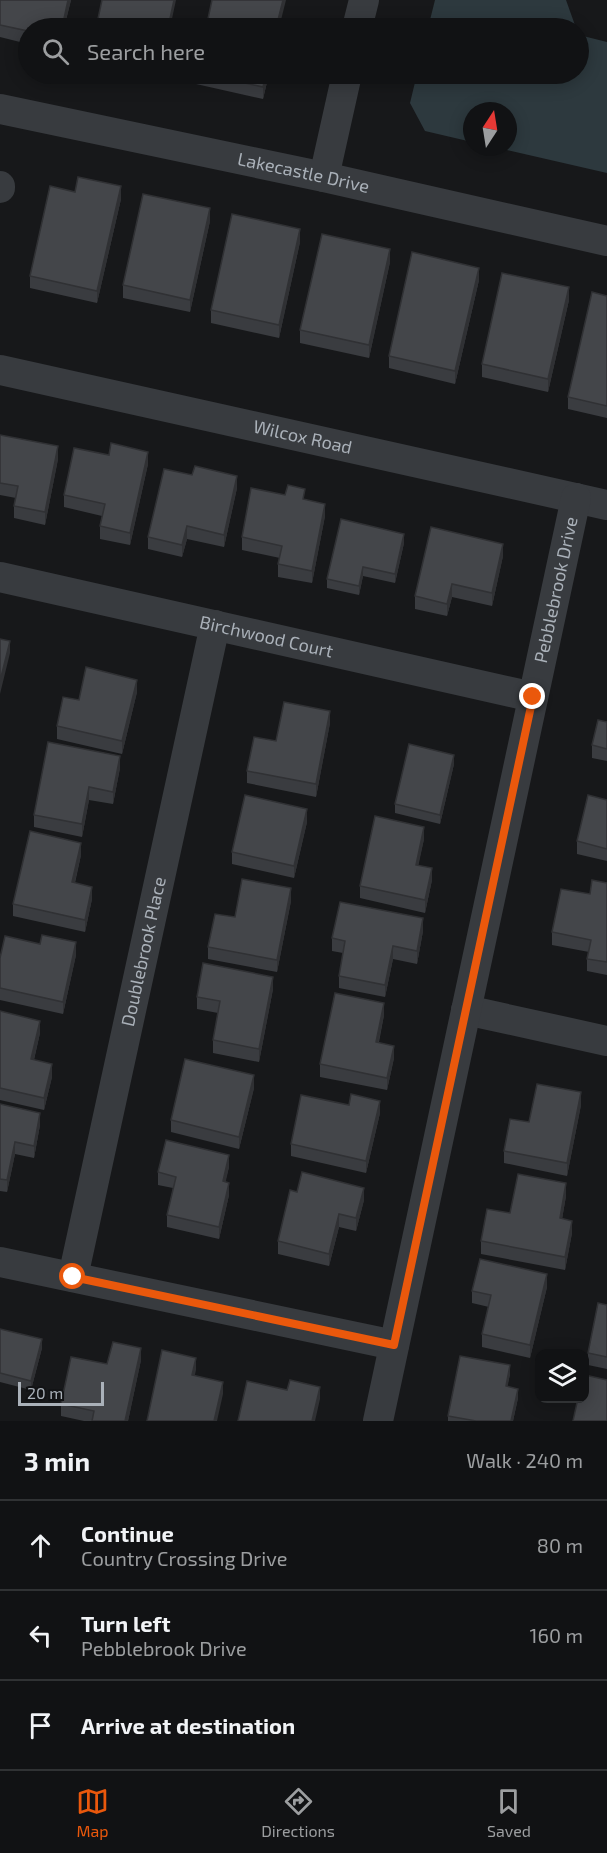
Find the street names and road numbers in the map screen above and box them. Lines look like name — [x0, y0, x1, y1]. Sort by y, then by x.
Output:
street label: Lakecastle Drive — [236, 147, 372, 197]
street label: Wilcox Road — [251, 415, 354, 458]
street label: Pebblebrook Drive — [529, 514, 582, 665]
street label: Birchwood Court — [198, 610, 336, 662]
street label: Doublebrook Place — [116, 874, 170, 1028]

